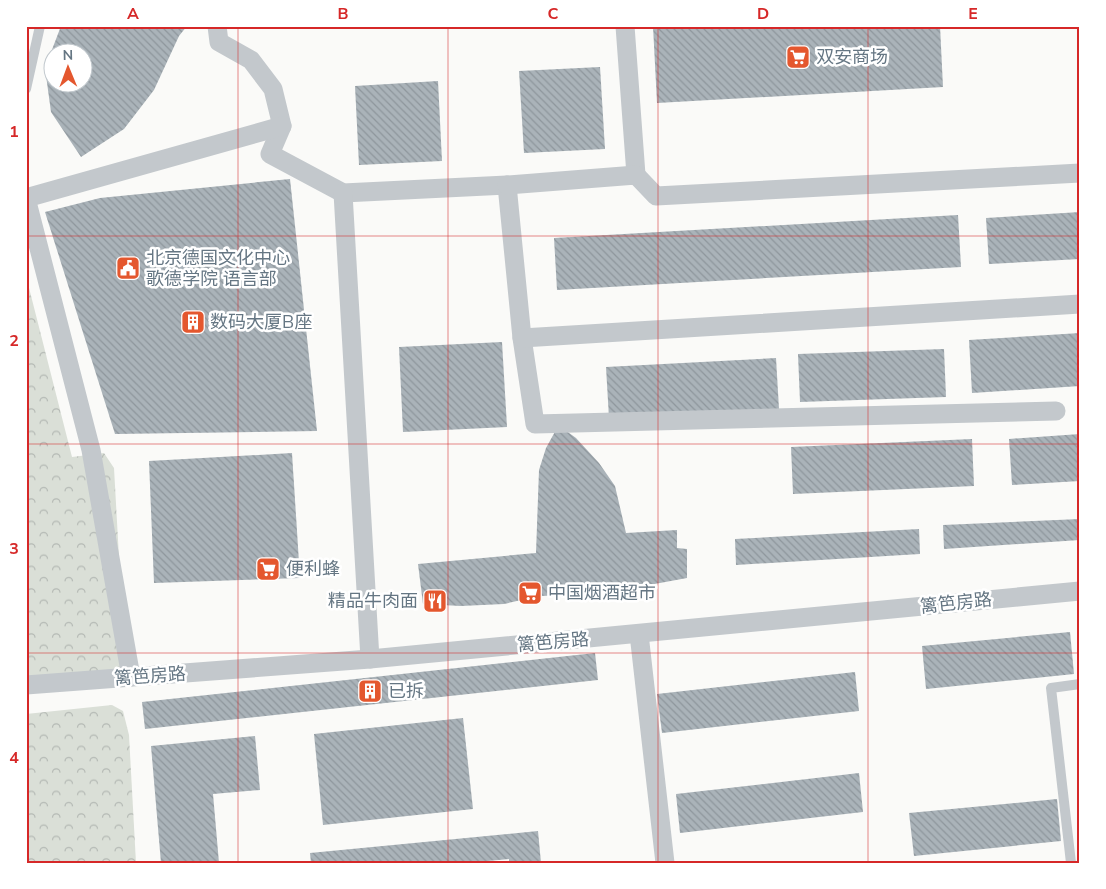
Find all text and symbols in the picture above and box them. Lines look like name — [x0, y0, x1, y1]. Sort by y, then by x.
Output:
text: A — [127, 3, 139, 25]
text: B — [337, 3, 349, 25]
text: C — [548, 3, 559, 25]
text: D — [757, 3, 769, 25]
text: E — [968, 3, 978, 25]
north arrow — [42, 42, 92, 92]
supermarket icon: 双安商场 — [785, 44, 811, 70]
place label: 双安商场 — [816, 45, 888, 69]
text: N — [62, 46, 73, 65]
text: 1 — [9, 121, 19, 143]
place label: 北京德国文化中心 歌德学院 语言部 — [146, 246, 290, 291]
public building icon: 北京德国文化中心 歌德学院 语言部 — [115, 255, 141, 281]
building icon: 数码大厦B座 — [180, 309, 206, 335]
place label: 数码大厦B座 — [210, 310, 312, 334]
text: 2 — [9, 330, 19, 352]
text: 3 — [9, 538, 19, 560]
supermarket icon: 便利蜂 — [255, 556, 281, 582]
place label: 便利蜂 — [286, 557, 340, 581]
supermarket icon: 中国烟酒超市 — [517, 580, 543, 606]
place label: 中国烟酒超市 — [548, 581, 656, 605]
street label: 篱笆房路 — [919, 587, 993, 619]
restaurant icon: 精品牛肉面 — [422, 588, 448, 614]
place label: 精品牛肉面 — [328, 589, 418, 613]
street label: 篱笆房路 — [516, 627, 590, 657]
street label: 篱笆房路 — [113, 662, 187, 690]
building icon: 已拆 — [357, 678, 383, 704]
place label: 已拆 — [388, 679, 424, 703]
text: 4 — [9, 747, 19, 769]

